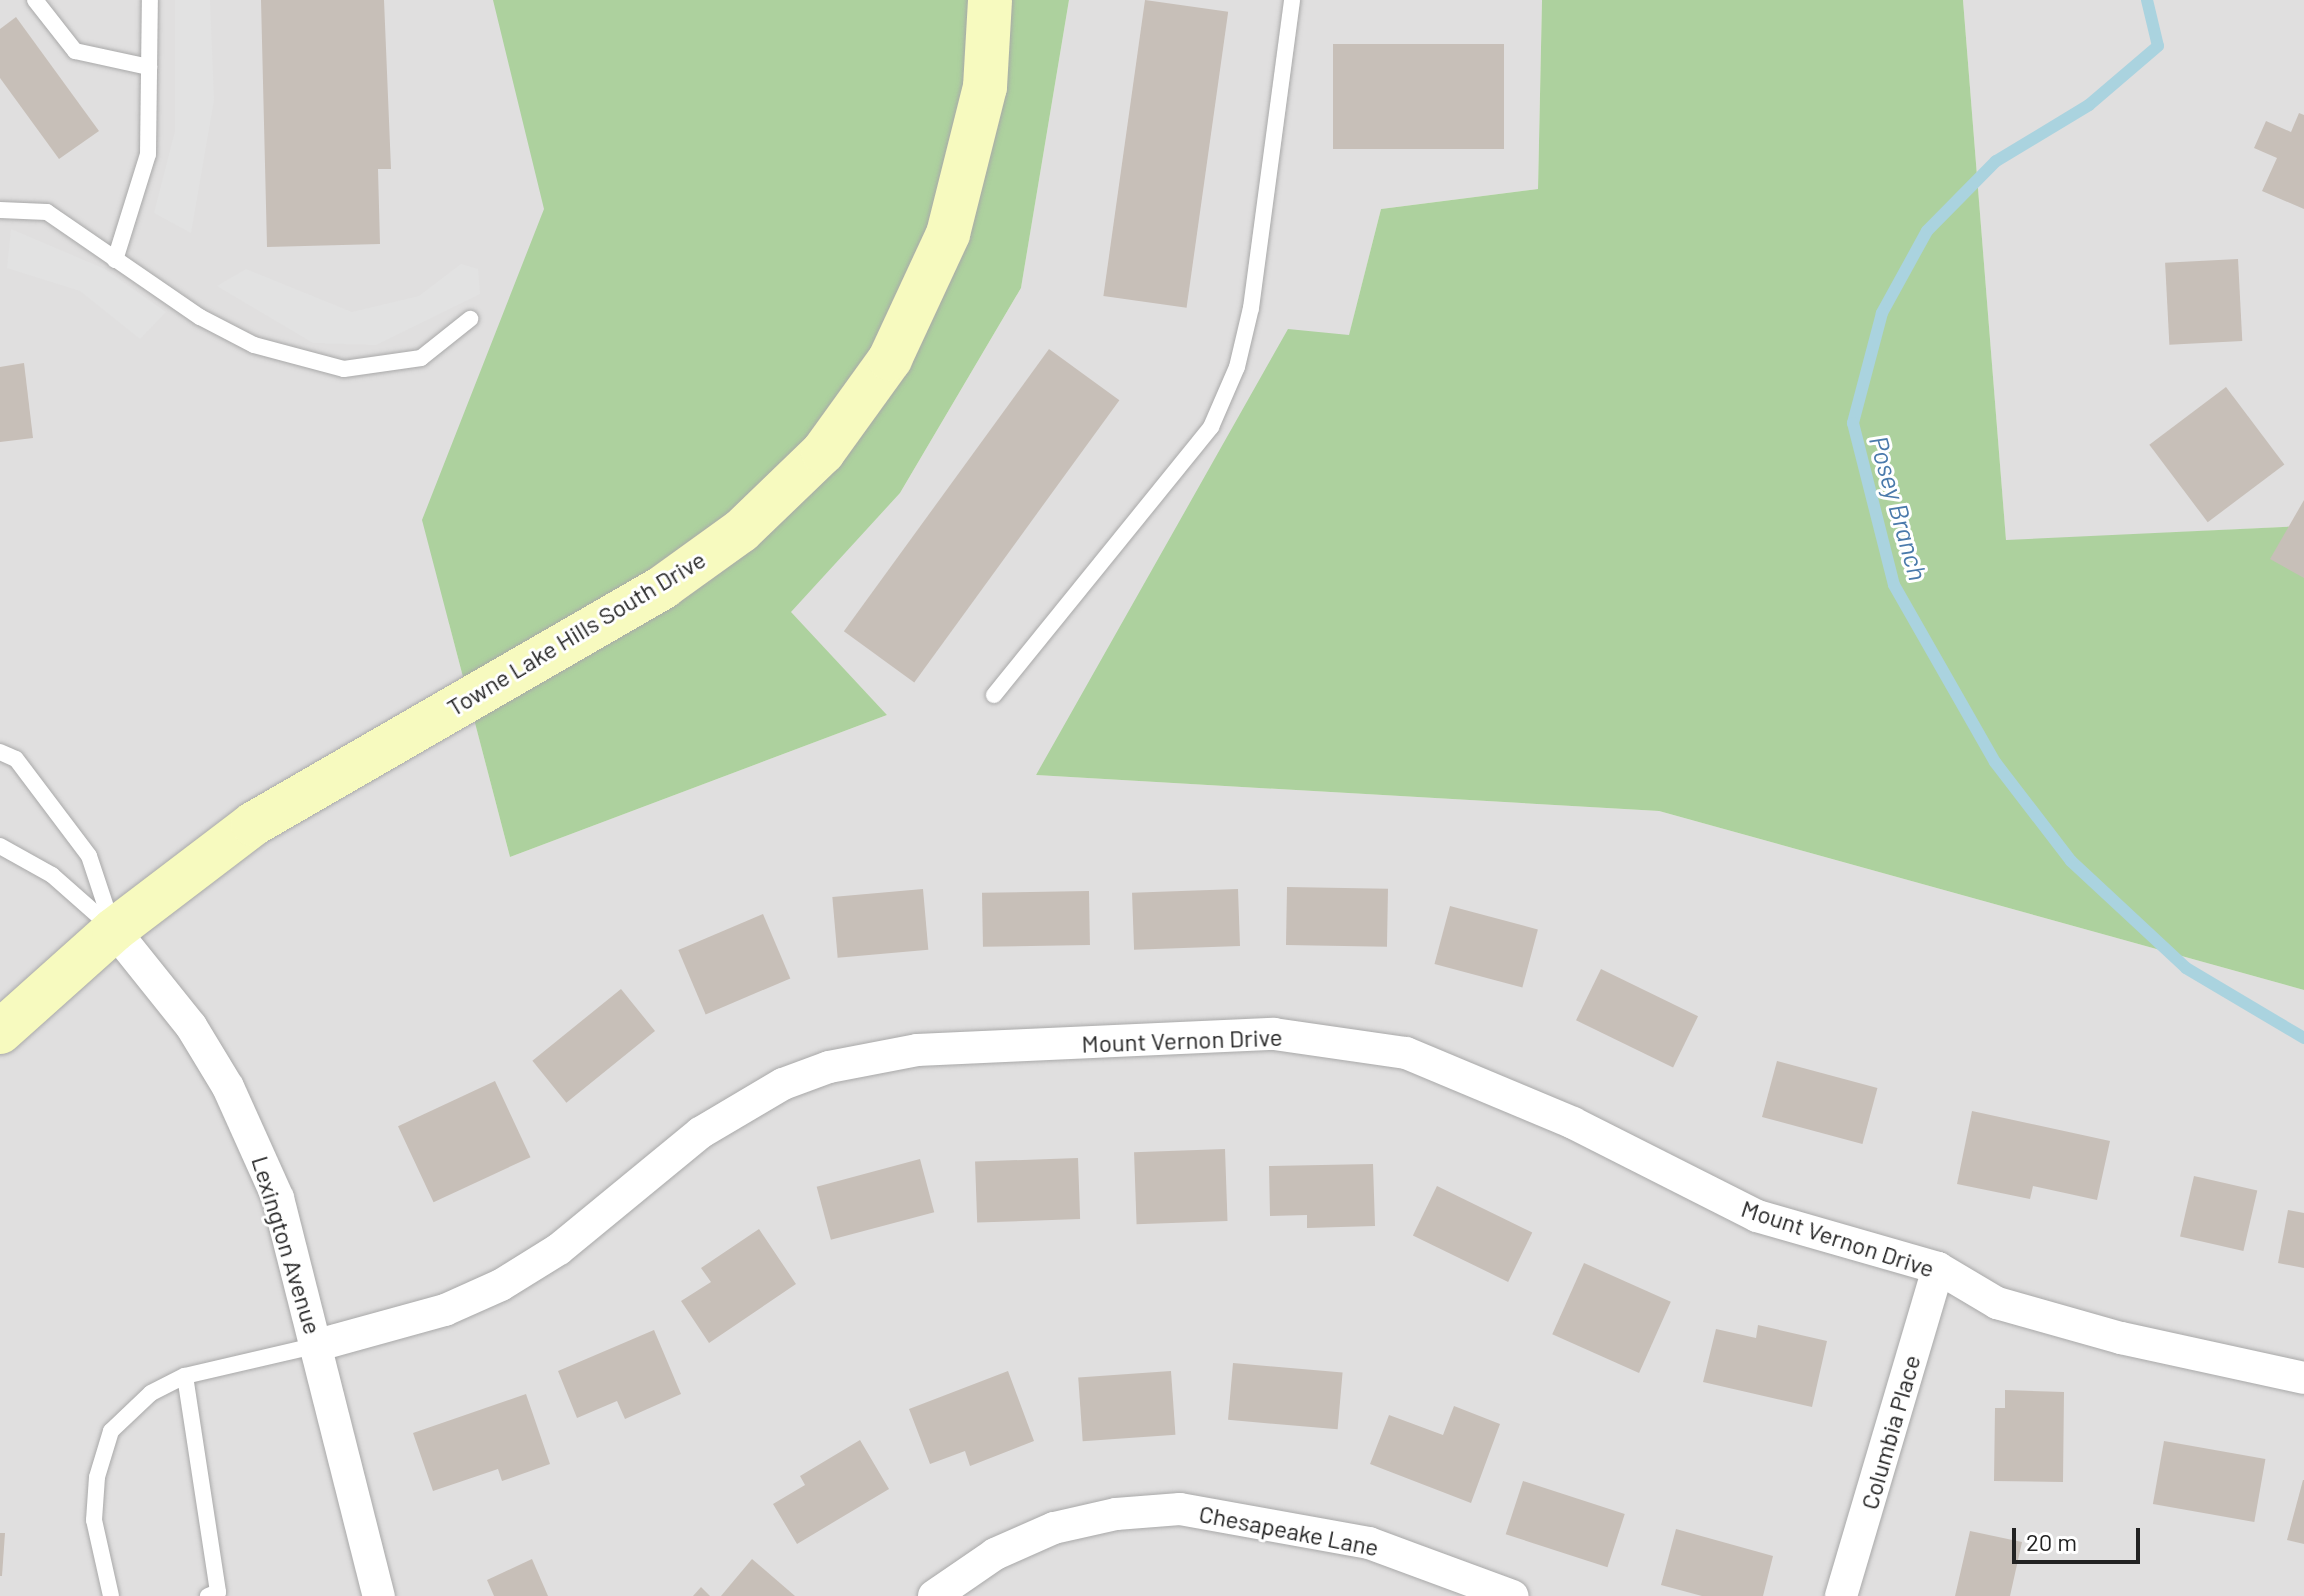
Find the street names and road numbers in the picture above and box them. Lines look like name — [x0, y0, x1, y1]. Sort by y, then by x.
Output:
street label: Towne Lake Hills South Drive — [442, 544, 710, 722]
street label: Mount Vernon Drive — [1081, 1022, 1283, 1058]
street label: Lexington Avenue — [246, 1152, 328, 1338]
street label: Mount Vernon Drive — [1738, 1193, 1938, 1283]
street label: Columbia Place — [1854, 1351, 1926, 1513]
street label: Chesapeake Lane — [1197, 1498, 1381, 1562]

